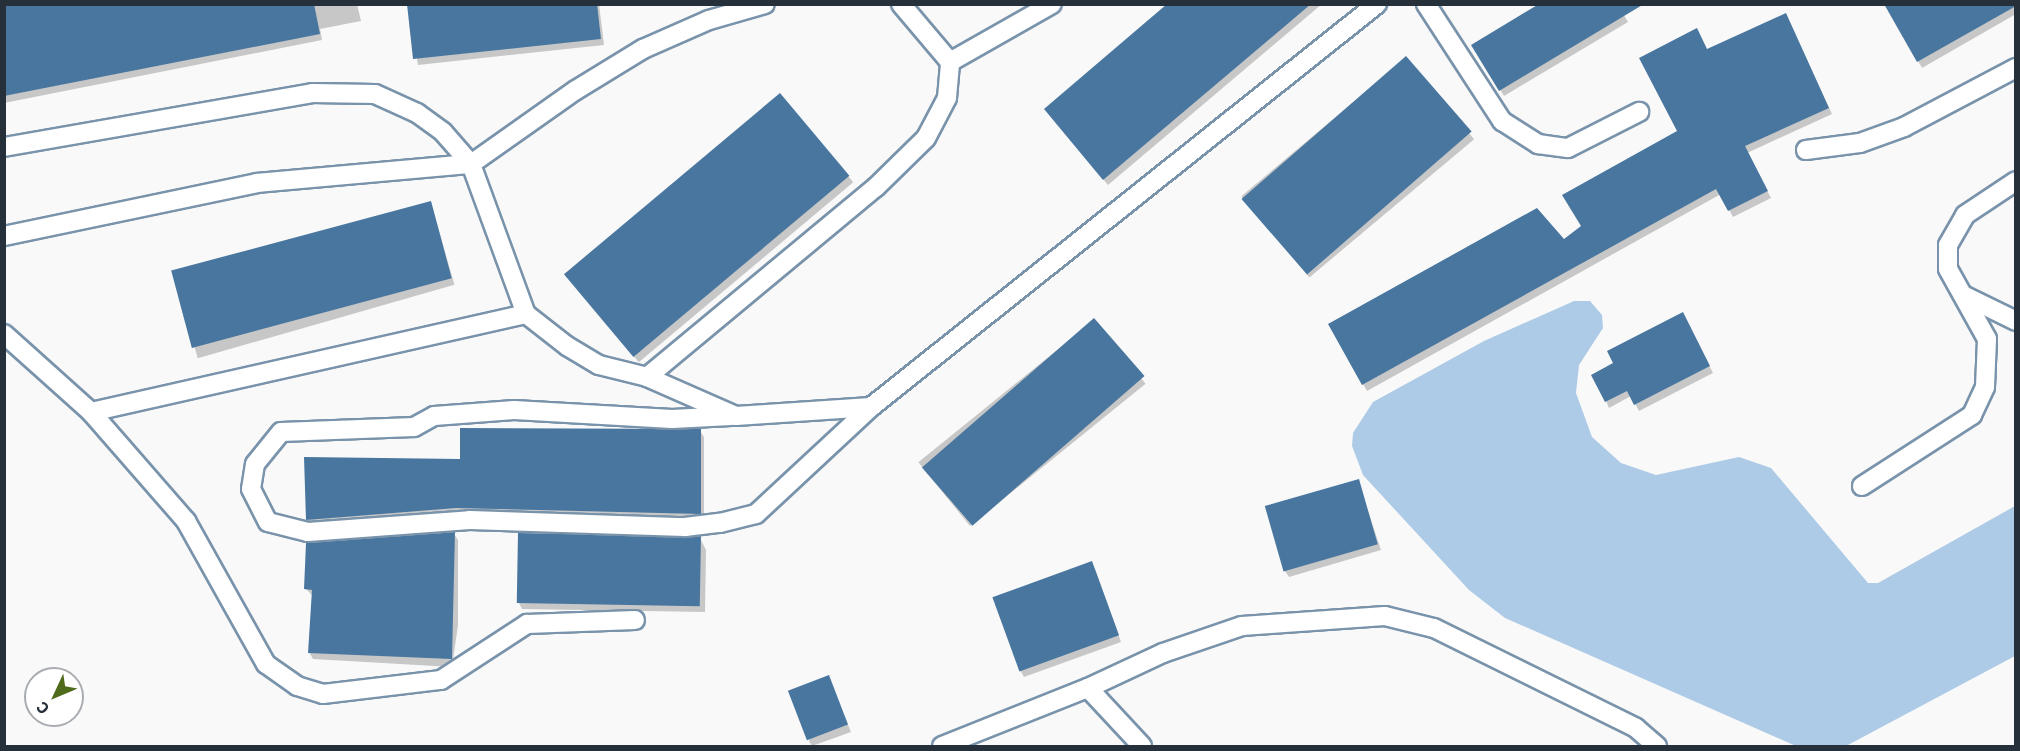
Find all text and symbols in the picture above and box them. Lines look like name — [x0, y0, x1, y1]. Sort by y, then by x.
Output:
north arrow — [24, 667, 84, 727]
text: С — [32, 697, 53, 719]

